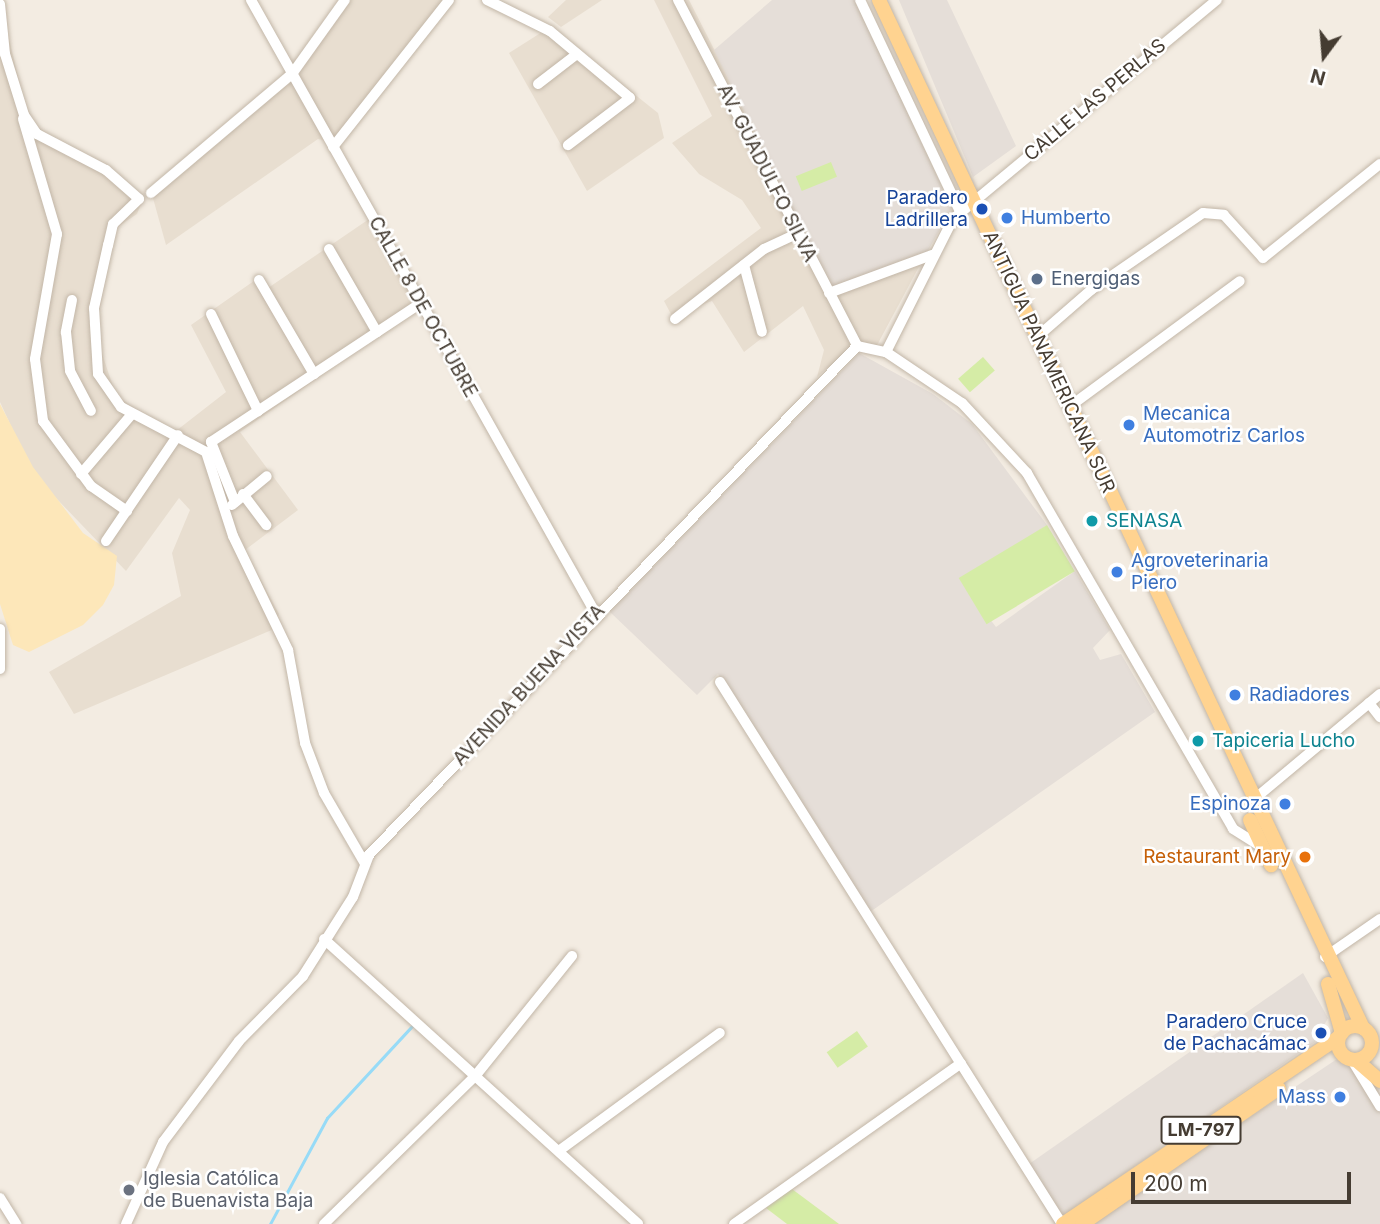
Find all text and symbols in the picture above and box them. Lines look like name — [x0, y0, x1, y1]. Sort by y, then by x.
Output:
north arrow — [1289, 21, 1359, 91]
street label: CALLE LAS PERLAS — [1019, 34, 1171, 166]
text: N — [1308, 64, 1328, 90]
street label: AV. GUADULFO SILVA — [712, 80, 822, 266]
place label: Paradero Ladrillera — [885, 187, 968, 231]
marker: Paradero Ladrillera — [974, 201, 990, 217]
place label: Humberto — [1021, 207, 1111, 229]
marker: Humberto — [999, 210, 1015, 226]
street label: CALLE 8 DE OCTUBRE — [364, 213, 482, 401]
street label: ANTIGUA PANAMERICANA SUR — [978, 227, 1120, 497]
place label: Energigas — [1051, 268, 1140, 290]
marker: Energigas — [1029, 271, 1045, 287]
place label: Mecanica Automotriz Carlos — [1143, 403, 1305, 447]
marker: Mecanica Automotriz Carlos — [1121, 417, 1137, 433]
place label: SENASA — [1106, 510, 1182, 532]
marker: SENASA — [1084, 513, 1100, 529]
place label: Agroveterinaria Piero — [1131, 550, 1269, 594]
marker: Agroveterinaria Piero — [1109, 564, 1125, 580]
street label: AVENIDA BUENA VISTA — [448, 600, 610, 770]
place label: Radiadores — [1249, 684, 1350, 706]
marker: Radiadores — [1227, 687, 1243, 703]
place label: Tapiceria Lucho — [1212, 730, 1355, 752]
marker: Tapiceria Lucho — [1190, 733, 1206, 749]
place label: Espinoza — [1190, 793, 1271, 815]
marker: Espinoza — [1277, 796, 1293, 812]
place label: Restaurant Mary — [1143, 846, 1291, 868]
marker: Restaurant Mary — [1297, 849, 1313, 865]
place label: Paradero Cruce de Pachacámac — [1164, 1011, 1307, 1055]
marker: Paradero Cruce de Pachacámac — [1313, 1025, 1329, 1041]
place label: Mass — [1278, 1086, 1326, 1108]
marker: Mass — [1332, 1089, 1348, 1105]
road number: LM-797 — [1159, 1115, 1243, 1144]
scale bar — [1135, 1158, 1356, 1202]
place label: Iglesia Católica de Buenavista Baja — [143, 1168, 313, 1212]
text: 200 m — [1144, 1171, 1208, 1196]
marker: Iglesia Católica de Buenavista Baja — [121, 1182, 137, 1198]

